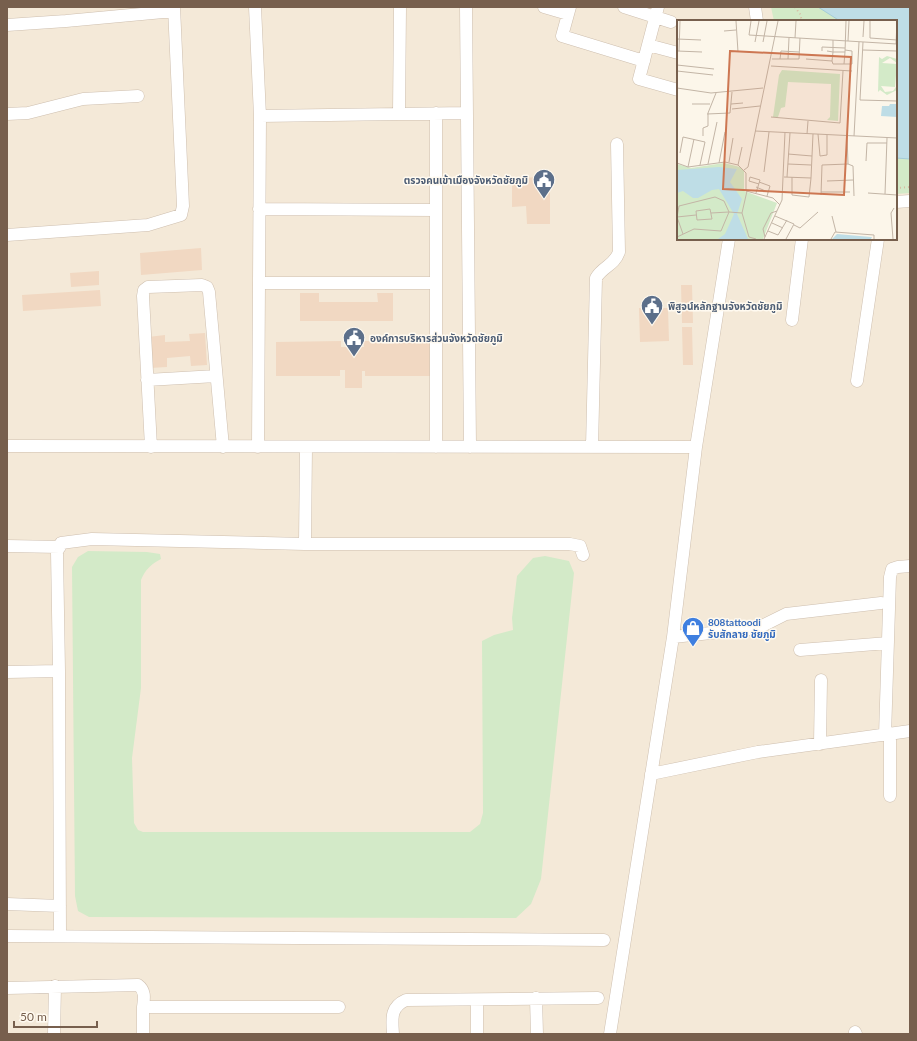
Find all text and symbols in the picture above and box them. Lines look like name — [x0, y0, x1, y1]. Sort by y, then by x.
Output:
inset map — [677, 20, 897, 240]
public building icon: ตรวจคนเข้าเมืองจังหวัดชัยภูมิ — [531, 167, 557, 200]
place label: ตรวจคนเข้าเมืองจังหวัดชัยภูมิ — [404, 174, 528, 187]
public building icon: พิสูจน์หลักฐานจังหวัดชัยภูมิ — [639, 293, 665, 326]
place label: พิสูจน์หลักฐานจังหวัดชัยภูมิ — [668, 300, 782, 313]
public building icon: องค์การบริหารส่วนจังหวัดชัยภูมิ — [341, 325, 367, 358]
place label: องค์การบริหารส่วนจังหวัดชัยภูมิ — [370, 332, 503, 345]
shop icon: 808tattoodi รับสักลาย ชัยภูมิ — [680, 615, 706, 648]
place label: 808tattoodi รับสักลาย ชัยภูมิ — [708, 616, 776, 641]
scale bar — [14, 1003, 97, 1029]
text: 50 m — [20, 1009, 47, 1024]

